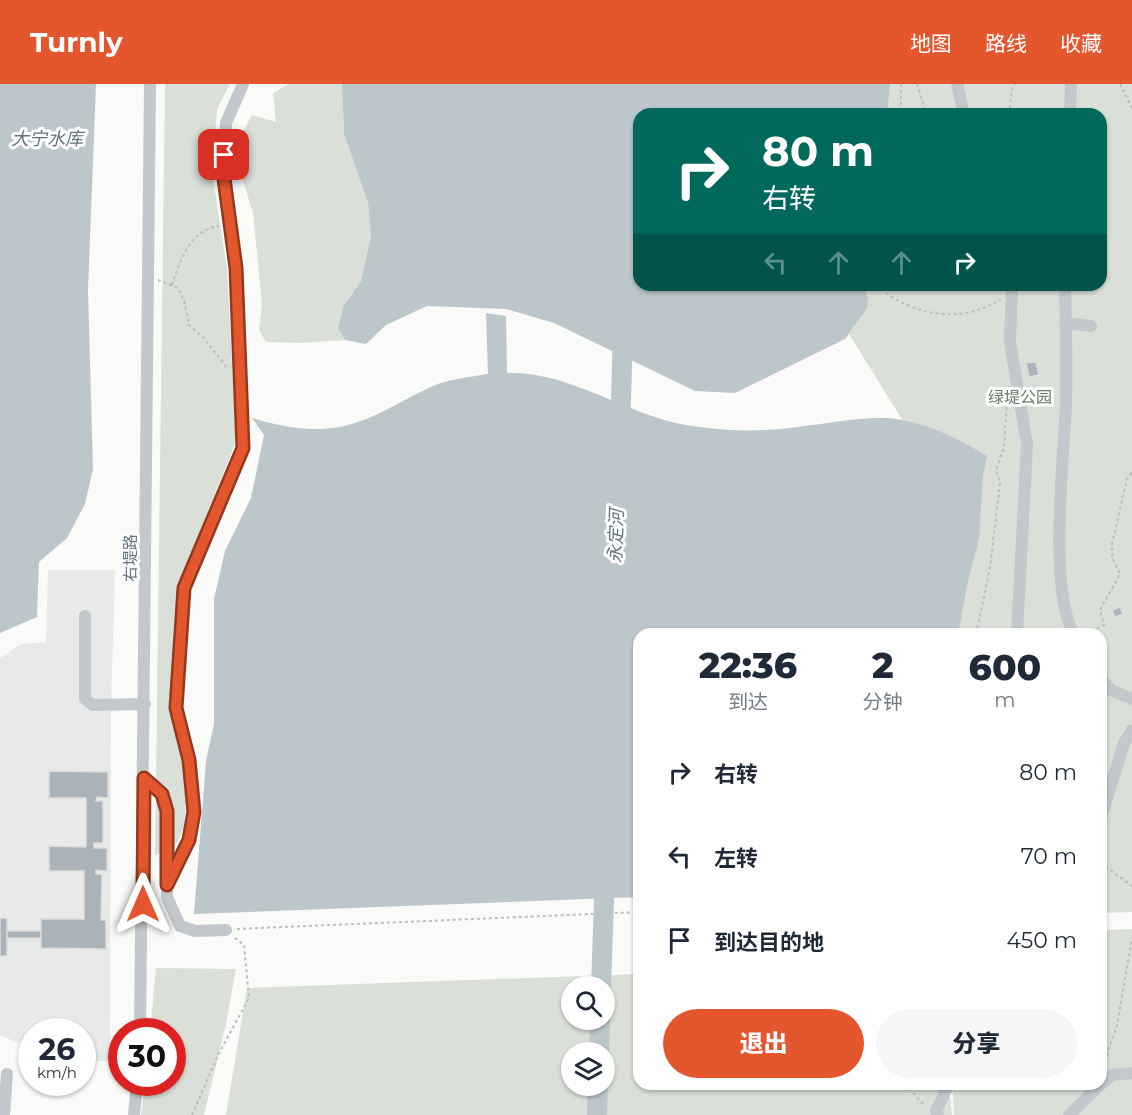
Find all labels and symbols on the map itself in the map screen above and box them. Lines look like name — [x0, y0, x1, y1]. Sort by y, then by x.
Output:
water label: 大宁水库 — [11, 128, 86, 150]
pin — [198, 129, 249, 180]
park label: 绿堤公园 — [988, 388, 1052, 407]
water label: 永定河 — [604, 506, 628, 563]
street label: 右堤路 — [121, 534, 140, 582]
position arrow — [111, 872, 175, 936]
speed limit sign: 30 — [108, 1018, 186, 1096]

